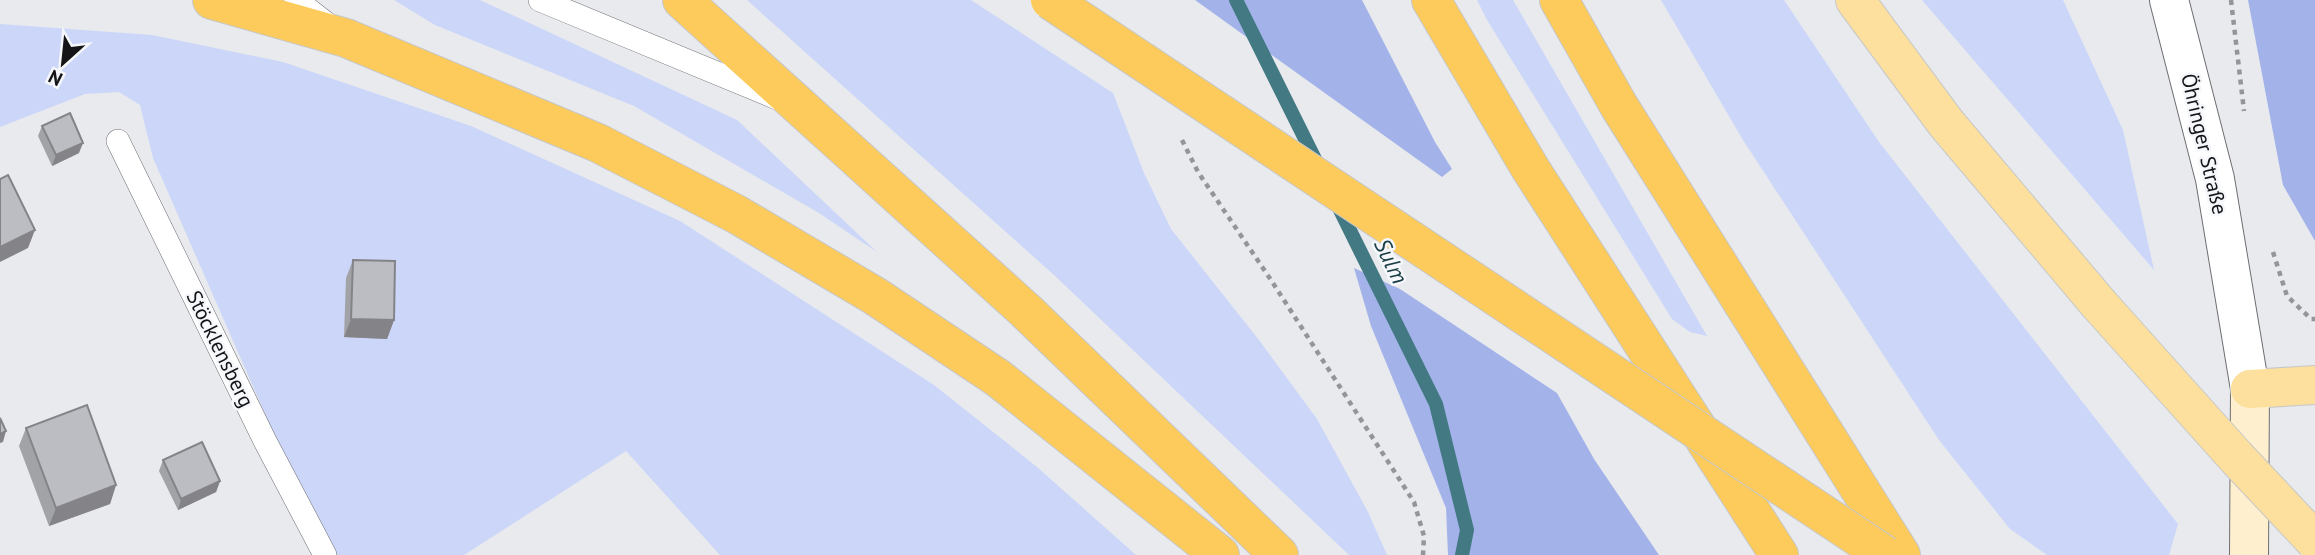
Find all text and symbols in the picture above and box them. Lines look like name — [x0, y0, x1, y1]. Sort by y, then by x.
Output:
north arrow — [28, 28, 98, 98]
text: N — [44, 65, 66, 92]
street label: Öhringer Straße — [2175, 71, 2234, 217]
water label: Sulm — [1368, 233, 1415, 288]
street label: Stöcklensberg — [181, 286, 260, 411]

